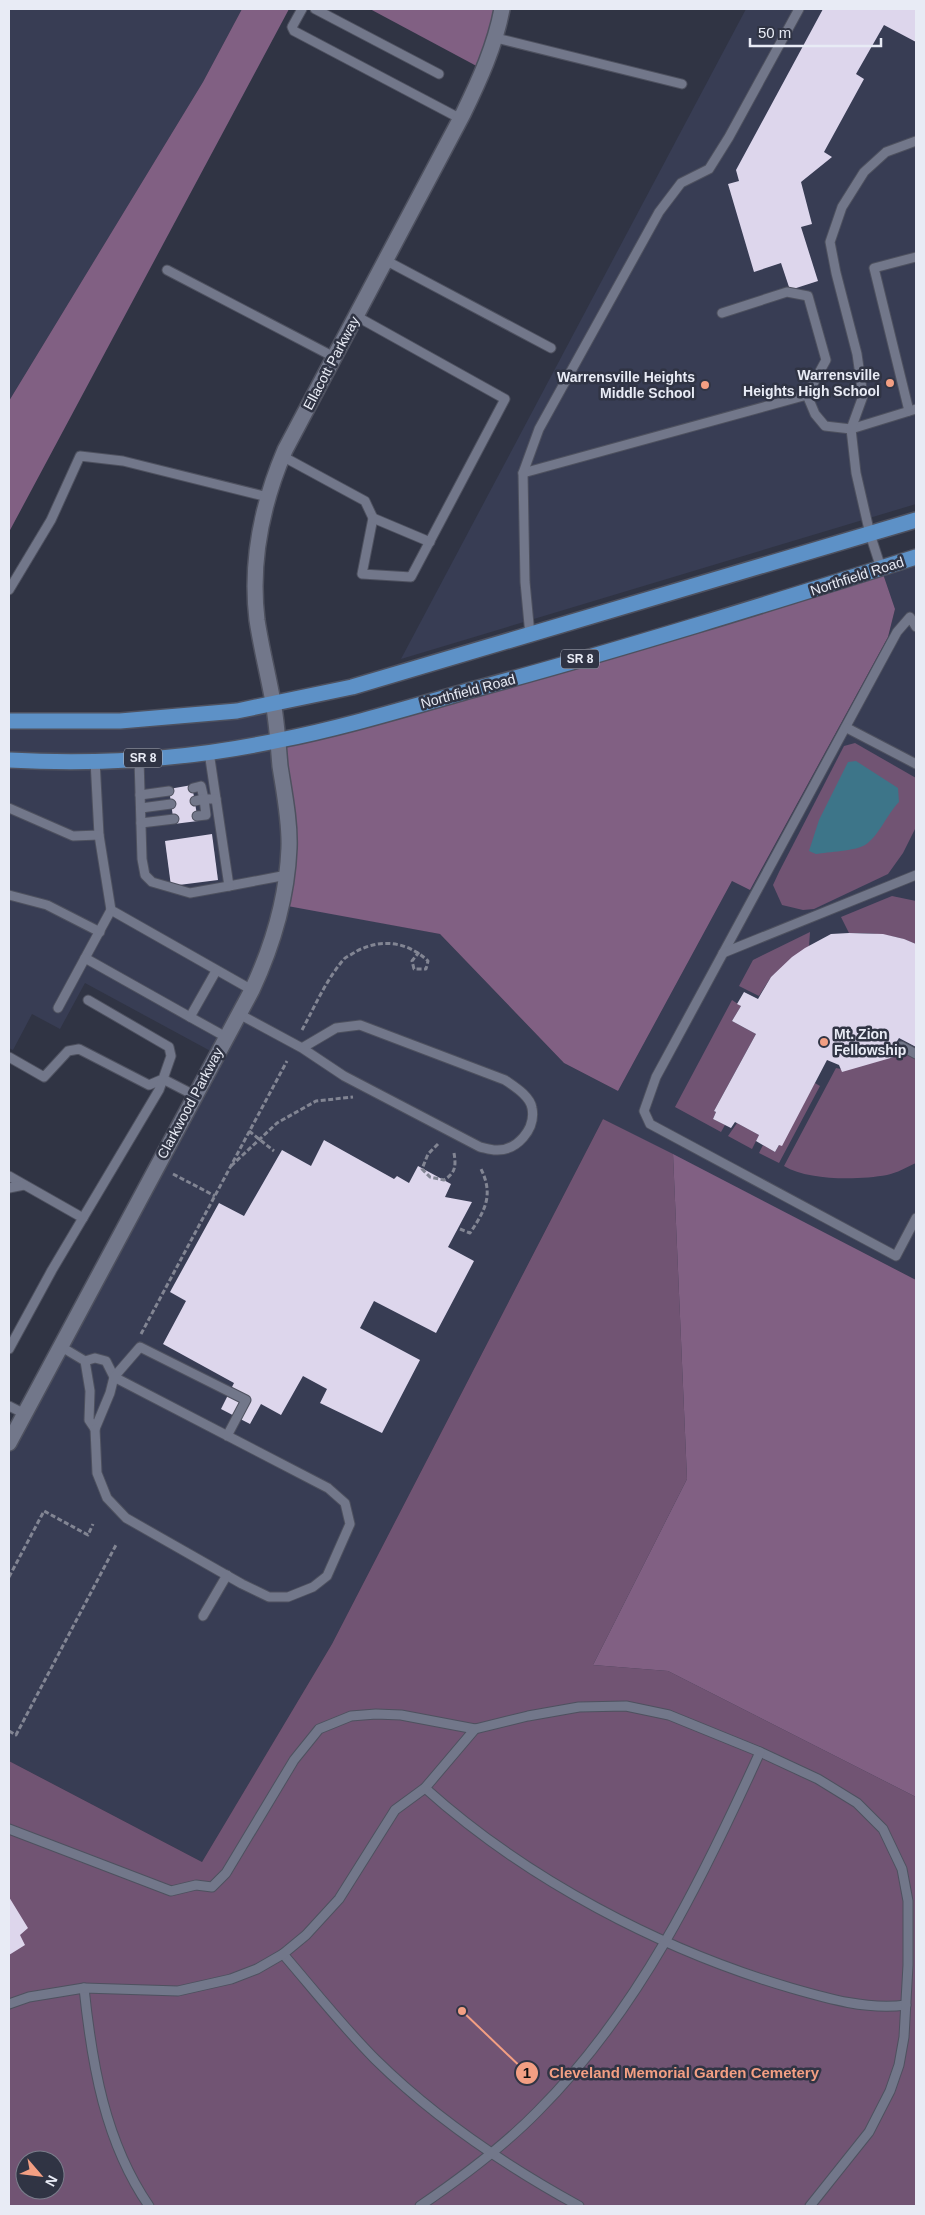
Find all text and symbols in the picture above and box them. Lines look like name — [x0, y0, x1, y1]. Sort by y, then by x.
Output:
scale bar — [750, 15, 881, 47]
text: 50 m — [758, 24, 791, 41]
street label: Ellacott Parkway — [300, 314, 362, 412]
place label: Warrensville Heights High School — [743, 367, 880, 399]
place label: Warrensville Heights Middle School — [557, 369, 695, 401]
marker: Warrensville Heights High School — [884, 377, 896, 389]
marker: Warrensville Heights Middle School — [699, 379, 711, 391]
street label: Northfield Road — [808, 553, 906, 599]
road number: SR 8 — [561, 650, 599, 669]
street label: Northfield Road — [419, 671, 517, 711]
road number: SR 8 — [124, 748, 162, 768]
place label: Mt. Zion Fellowship — [834, 1026, 906, 1058]
marker: Mt. Zion Fellowship — [818, 1036, 830, 1048]
street label: Clarkwood Parkway — [154, 1045, 226, 1161]
callout: Cleveland Memorial Garden Cemetery — [514, 2058, 829, 2088]
text: 1 — [523, 2064, 531, 2081]
text: Cleveland Memorial Garden Cemetery — [549, 2064, 820, 2081]
north arrow — [15, 2150, 65, 2200]
text: N — [42, 2173, 61, 2189]

